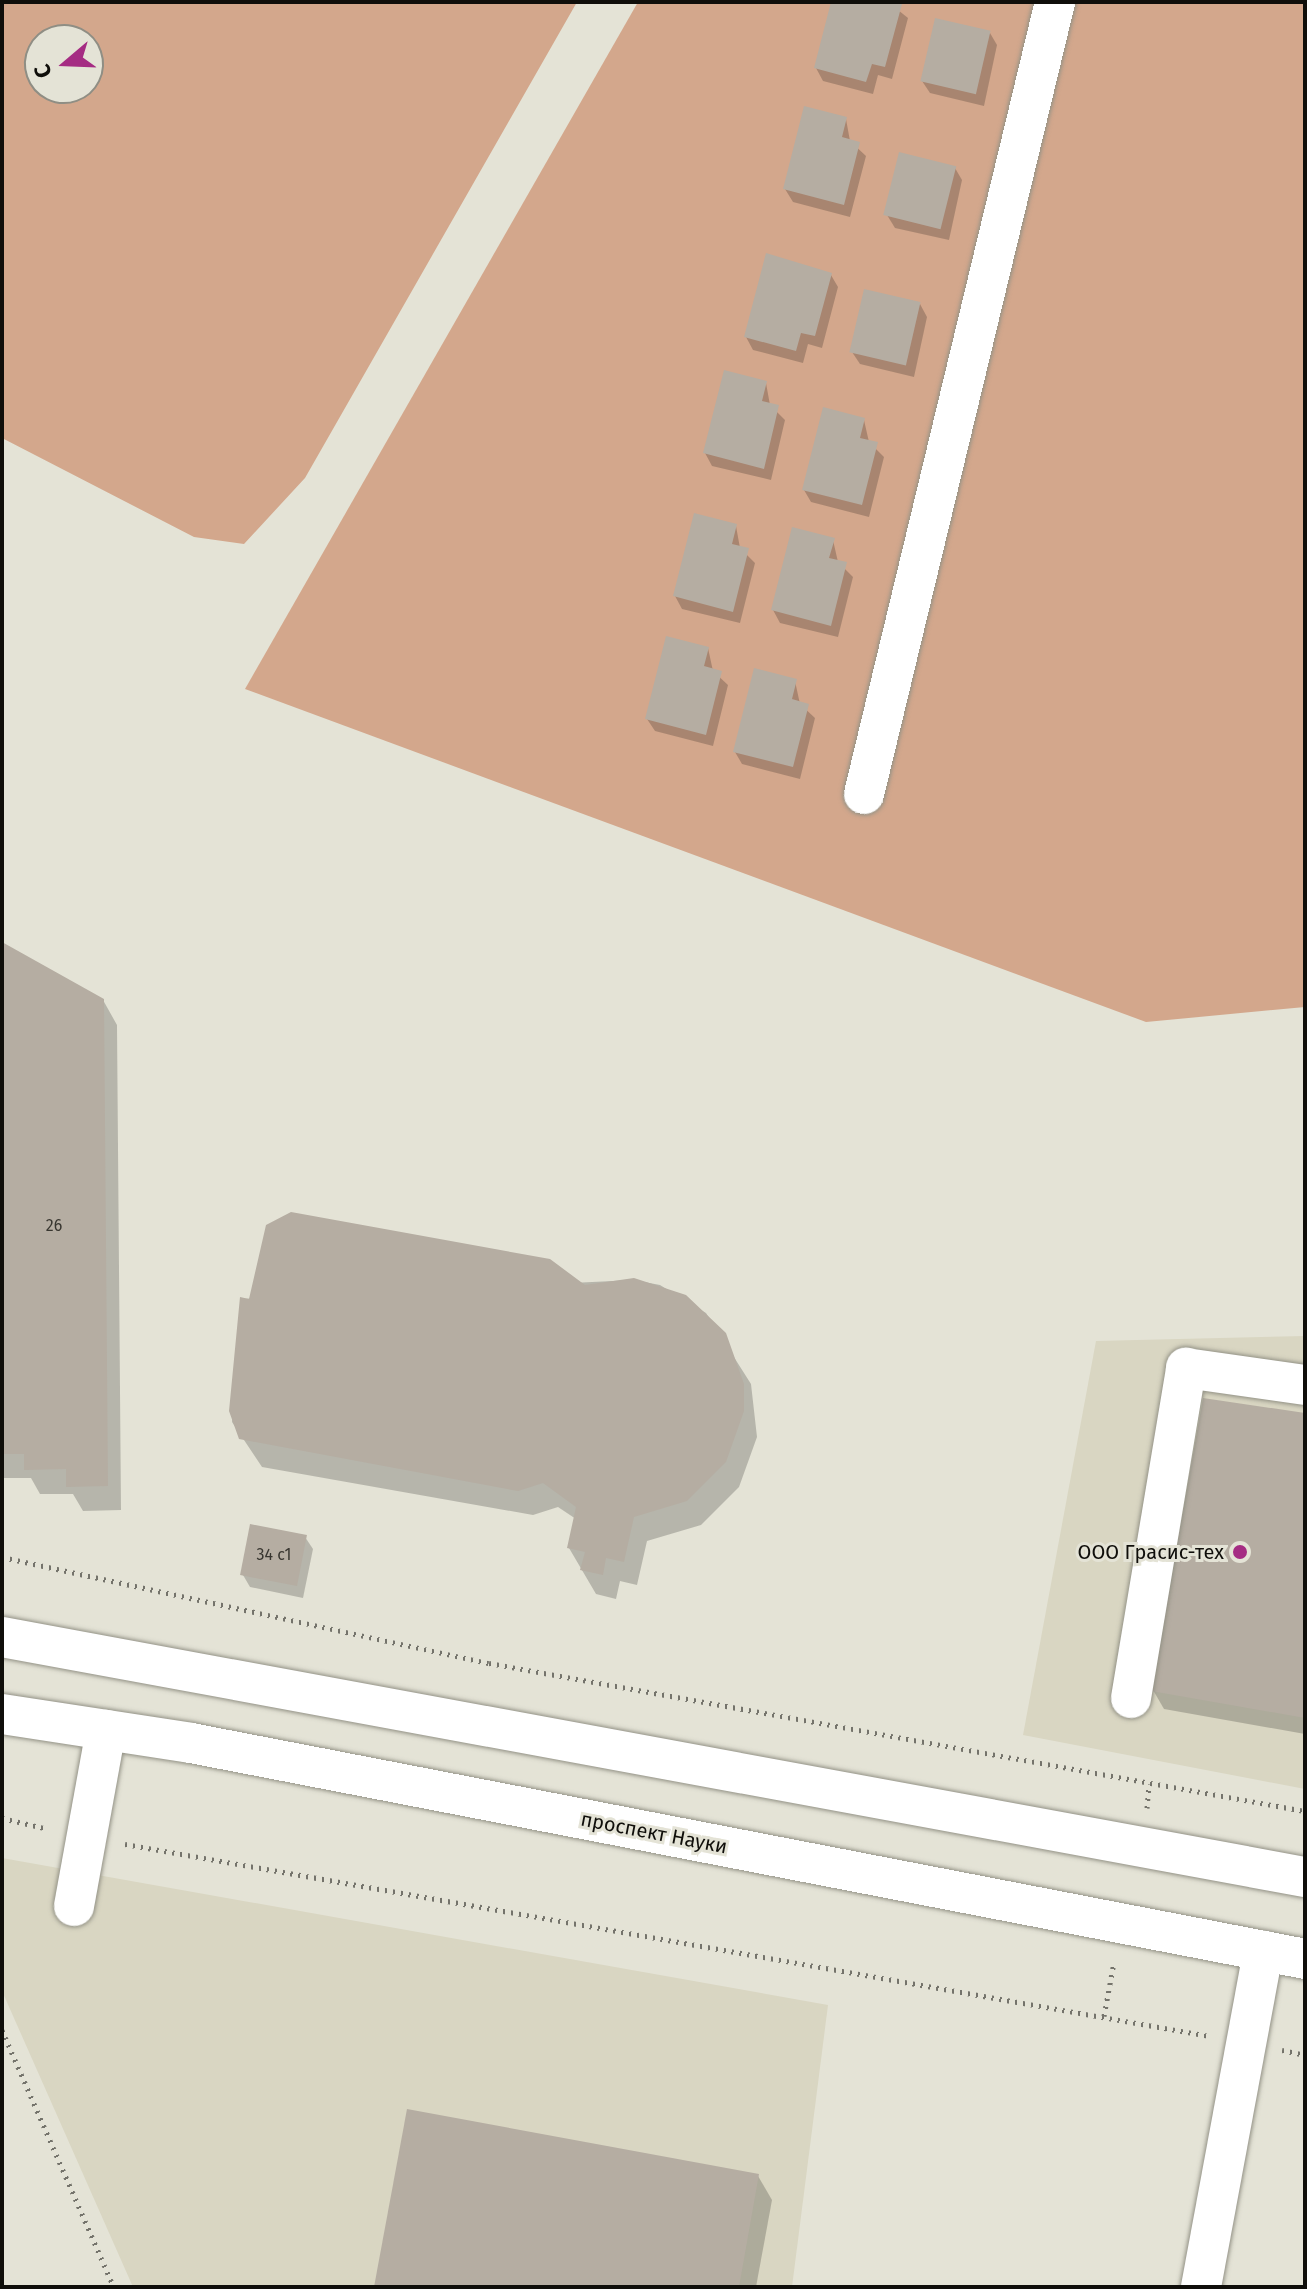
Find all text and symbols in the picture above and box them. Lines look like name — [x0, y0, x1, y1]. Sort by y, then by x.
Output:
north arrow — [24, 24, 104, 104]
text: С — [28, 61, 58, 82]
house number: 26 — [46, 1216, 62, 1236]
place label: ООО Грасис-тех — [1078, 1540, 1224, 1564]
marker: ООО Грасис-тех — [1231, 1543, 1249, 1561]
house number: 34 с1 — [256, 1545, 292, 1565]
street label: проспект Науки — [579, 1807, 729, 1859]

